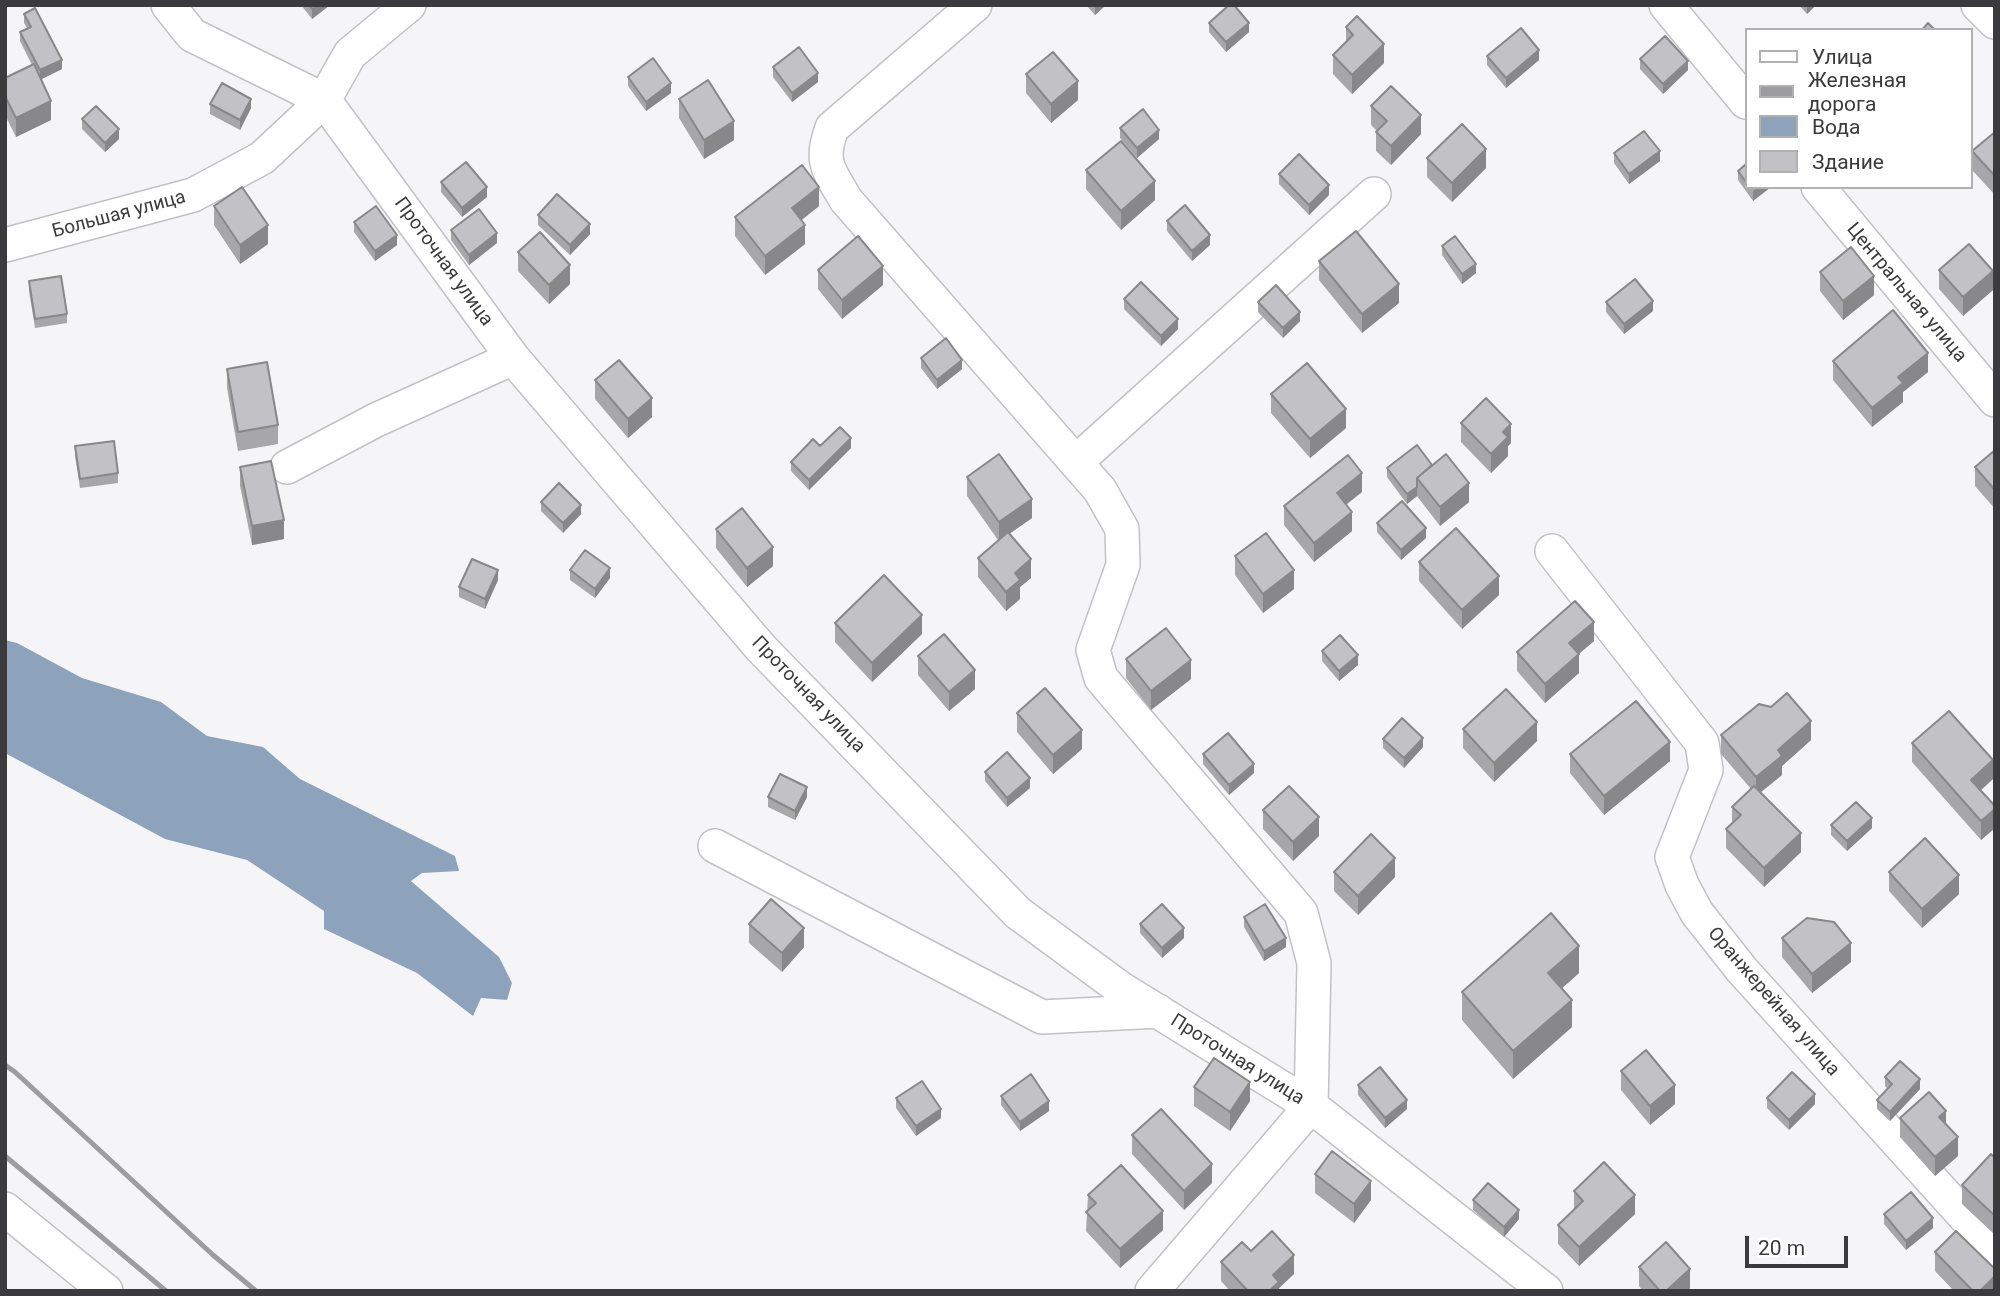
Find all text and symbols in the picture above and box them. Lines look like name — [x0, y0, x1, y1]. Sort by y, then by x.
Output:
legend — [1744, 28, 1972, 189]
text: Улица — [1812, 45, 1873, 69]
text: Железная дорога — [1808, 68, 1907, 116]
text: Вода — [1812, 115, 1860, 139]
text: Здание — [1812, 150, 1884, 174]
street label: Большая улица — [50, 186, 188, 244]
street label: Проточная улица — [389, 193, 497, 331]
street label: Центральная улица — [1841, 219, 1971, 367]
street label: Проточная улица — [747, 632, 869, 758]
street label: Оранжерейная улица — [1702, 923, 1844, 1081]
street label: Проточная улица — [1166, 1010, 1308, 1110]
scale bar — [1748, 1222, 1851, 1266]
text: 20 m — [1758, 1236, 1805, 1260]

